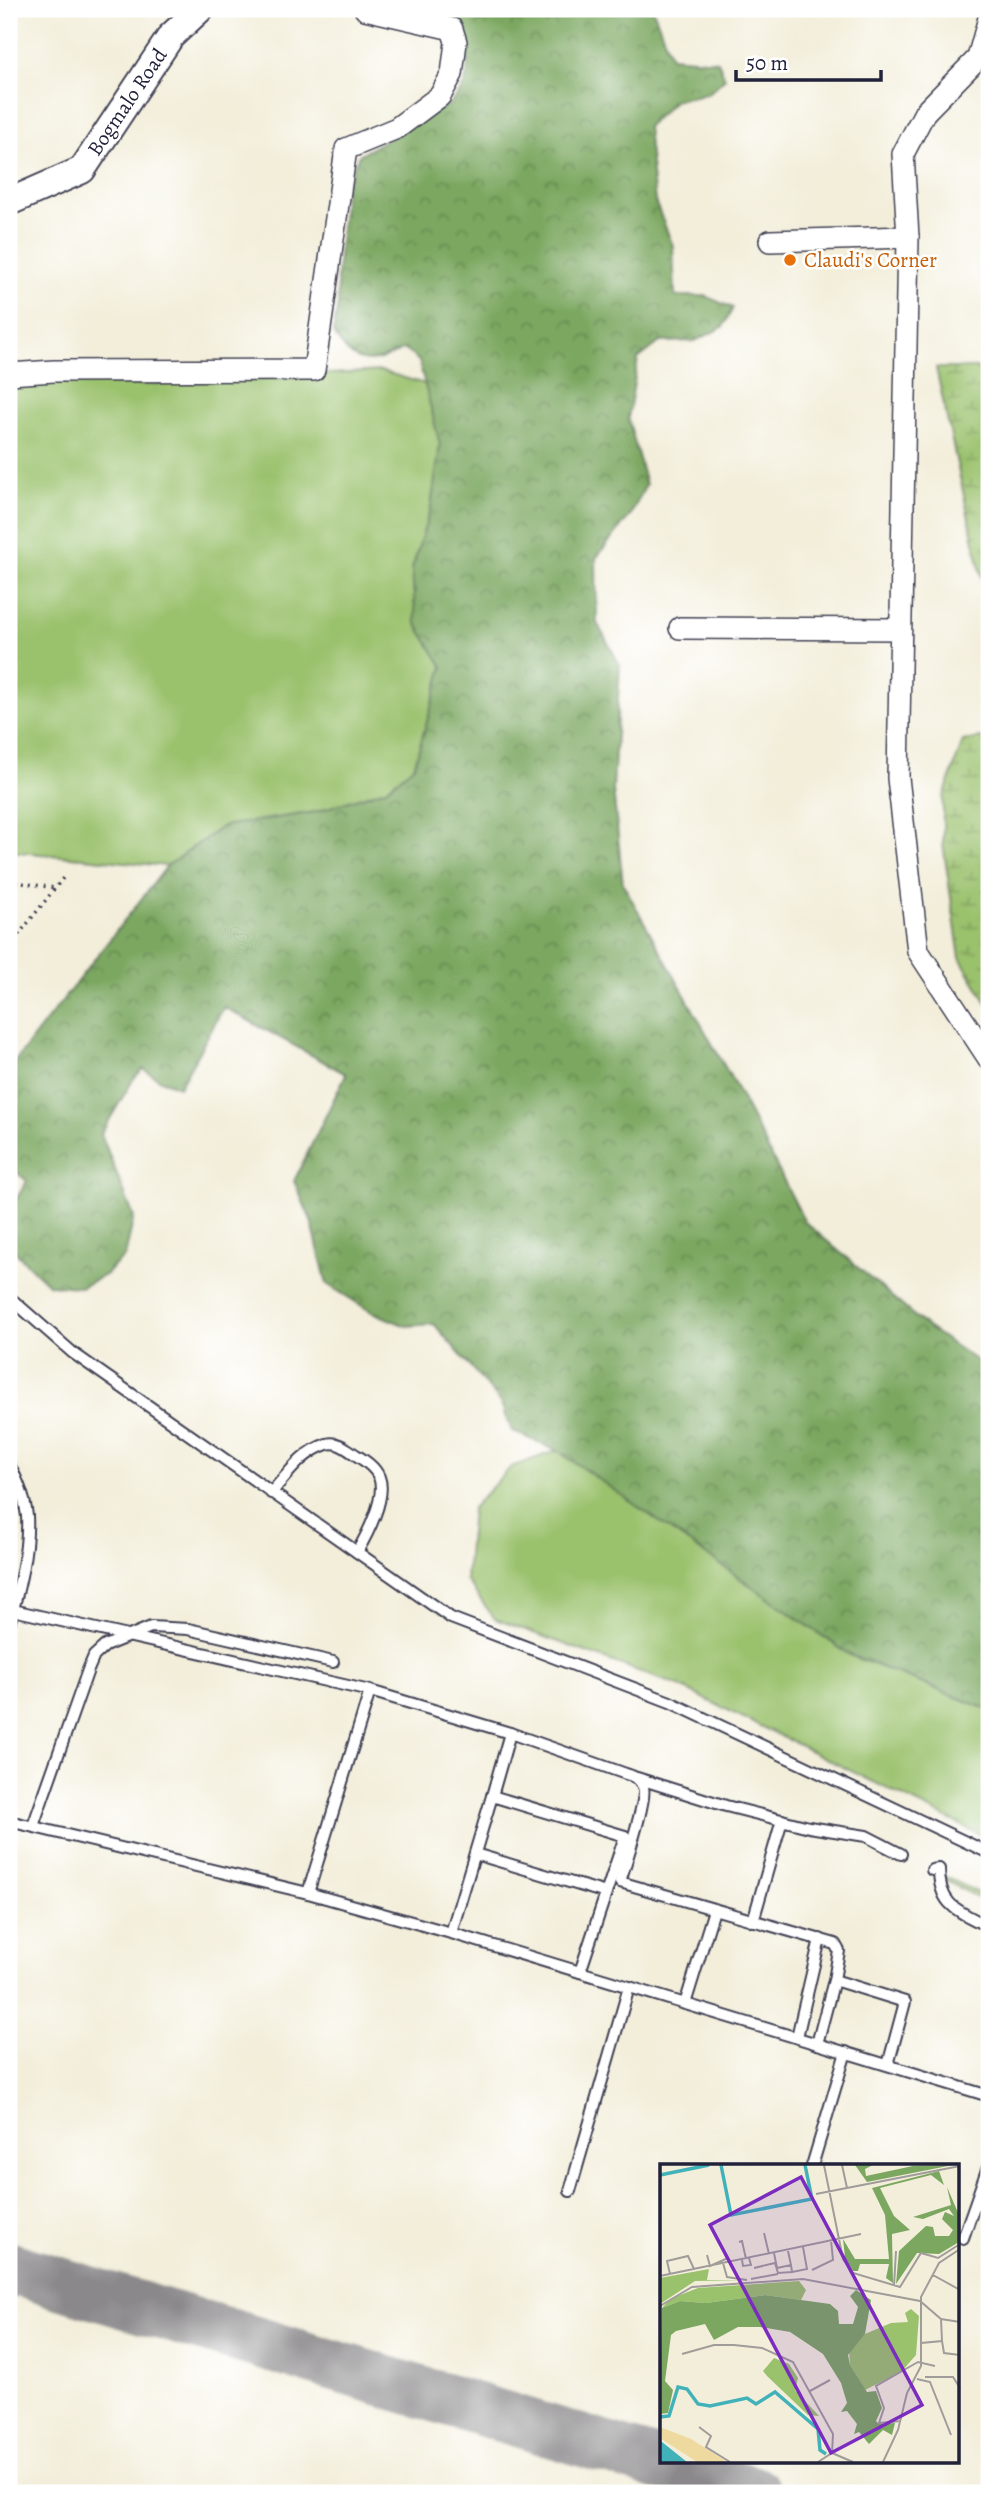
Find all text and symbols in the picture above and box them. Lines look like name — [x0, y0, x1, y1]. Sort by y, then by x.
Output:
scale bar — [736, 38, 881, 82]
street label: Bogmalo Road — [81, 42, 174, 161]
text: 50 m — [746, 49, 788, 77]
place label: Claudi's Corner — [804, 246, 937, 274]
marker: Claudi's Corner — [782, 252, 798, 268]
inset map — [660, 2164, 960, 2464]

